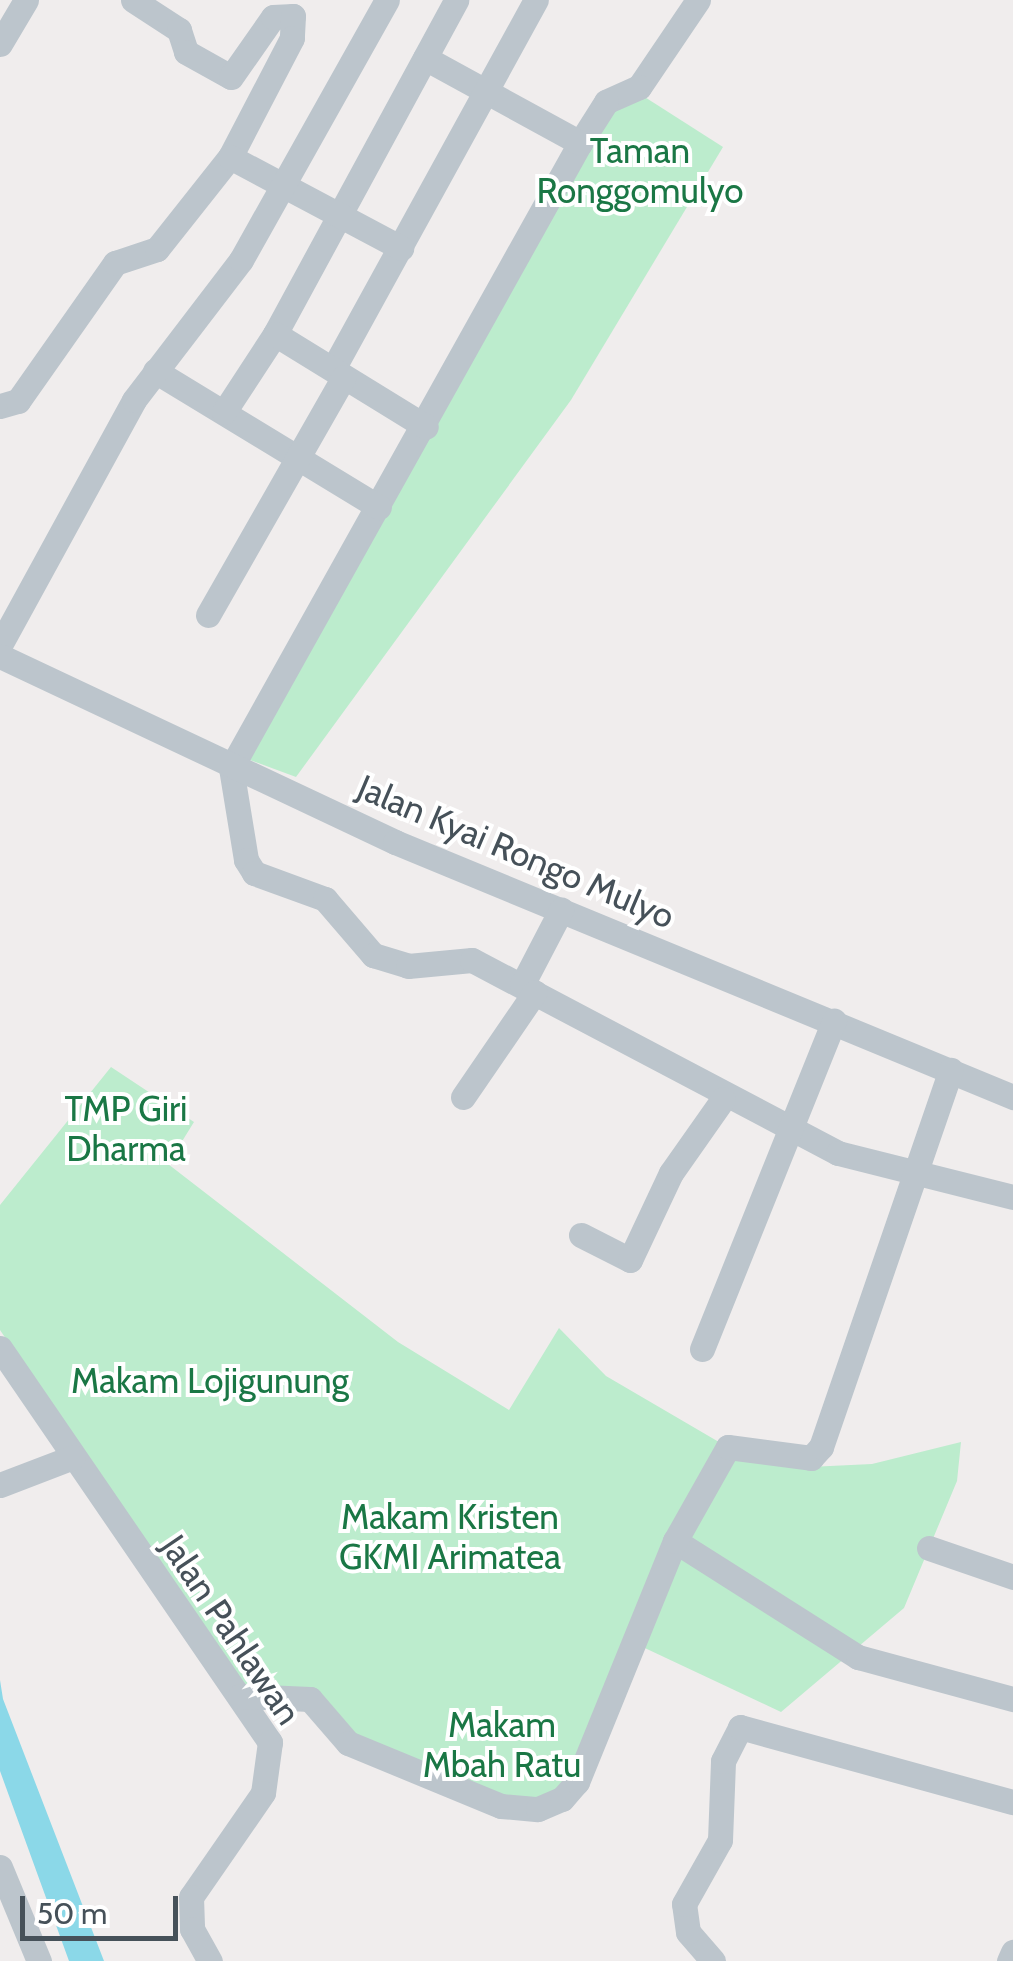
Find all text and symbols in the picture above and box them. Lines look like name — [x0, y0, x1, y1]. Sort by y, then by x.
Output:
park label: Taman Ronggomulyo — [537, 130, 743, 212]
street label: Jalan Kyai Rongo Mulyo — [351, 766, 681, 938]
park label: TMP Giri Dharma — [64, 1088, 188, 1170]
park label: Makam Lojigunung — [71, 1360, 349, 1402]
park label: Makam Kristen GKMI Arimatea — [339, 1496, 561, 1578]
street label: Jalan Pahlawan — [152, 1527, 310, 1733]
park label: Makam Mbah Ratu — [423, 1704, 581, 1786]
scale bar — [25, 1876, 182, 1938]
text: 50 m — [37, 1895, 107, 1932]

